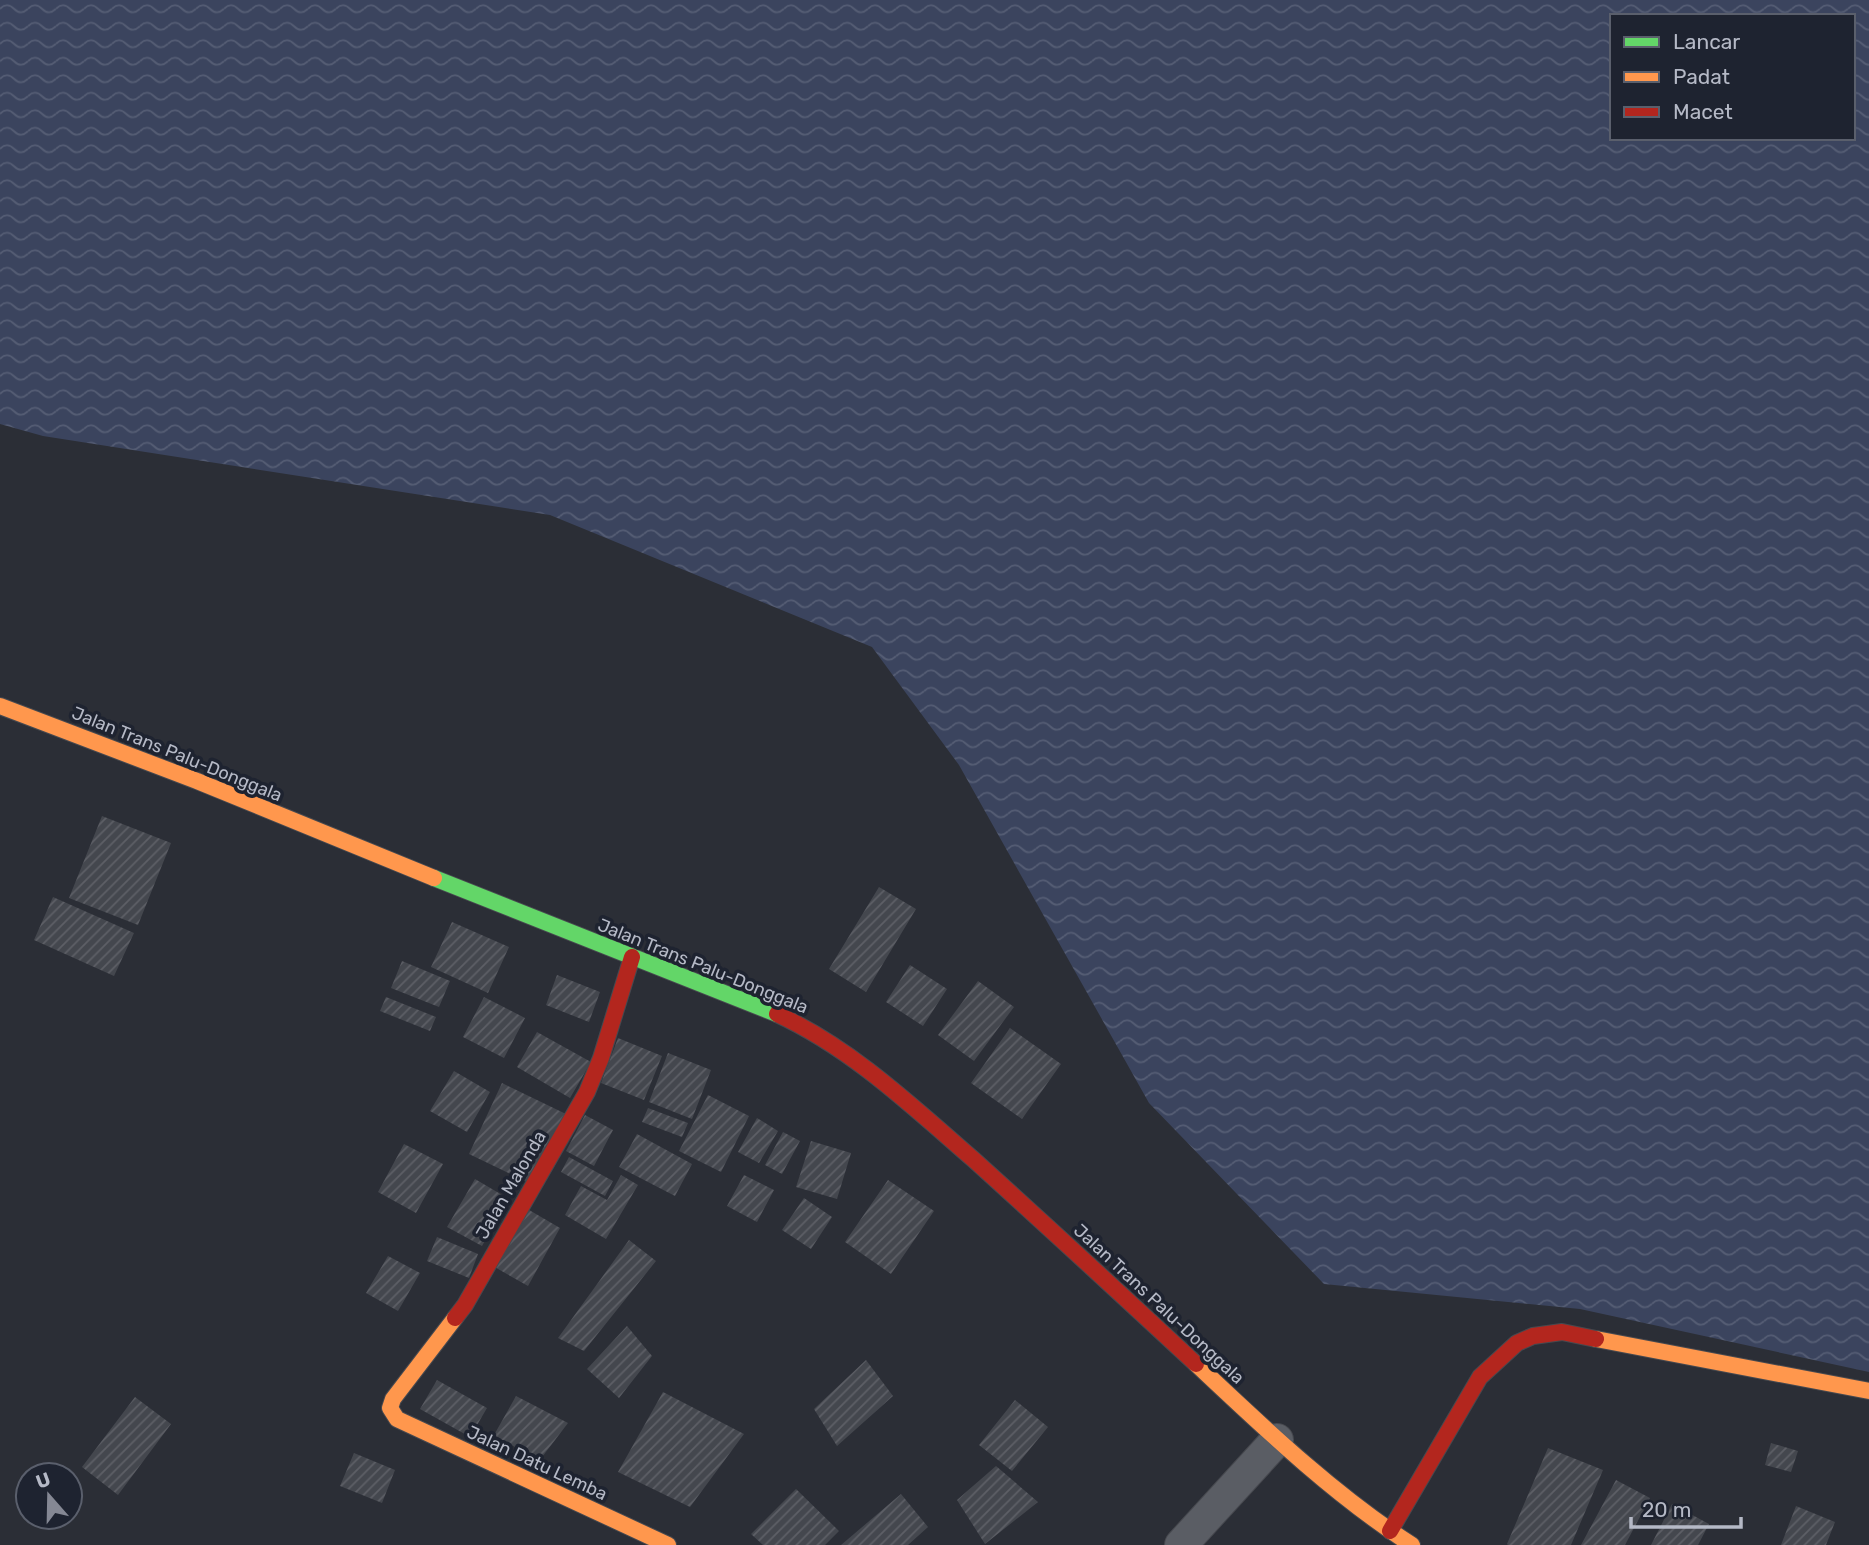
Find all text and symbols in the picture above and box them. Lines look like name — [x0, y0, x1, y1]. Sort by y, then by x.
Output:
legend — [1610, 14, 1855, 140]
text: Lancar — [1673, 29, 1740, 54]
text: Padat — [1673, 64, 1730, 89]
text: Macet — [1673, 99, 1733, 124]
street label: Jalan Trans Palu-Donggala — [69, 702, 285, 806]
street label: Jalan Trans Palu-Donggala — [595, 914, 811, 1018]
street label: Jalan Malonda — [471, 1127, 551, 1243]
street label: Jalan Trans Palu-Donggala — [1069, 1219, 1249, 1389]
street label: Jalan Datu Lemba — [463, 1421, 611, 1505]
north arrow — [14, 1461, 84, 1531]
text: U — [33, 1467, 54, 1494]
scale bar — [1631, 1486, 1741, 1530]
text: 20 m — [1642, 1497, 1691, 1522]

